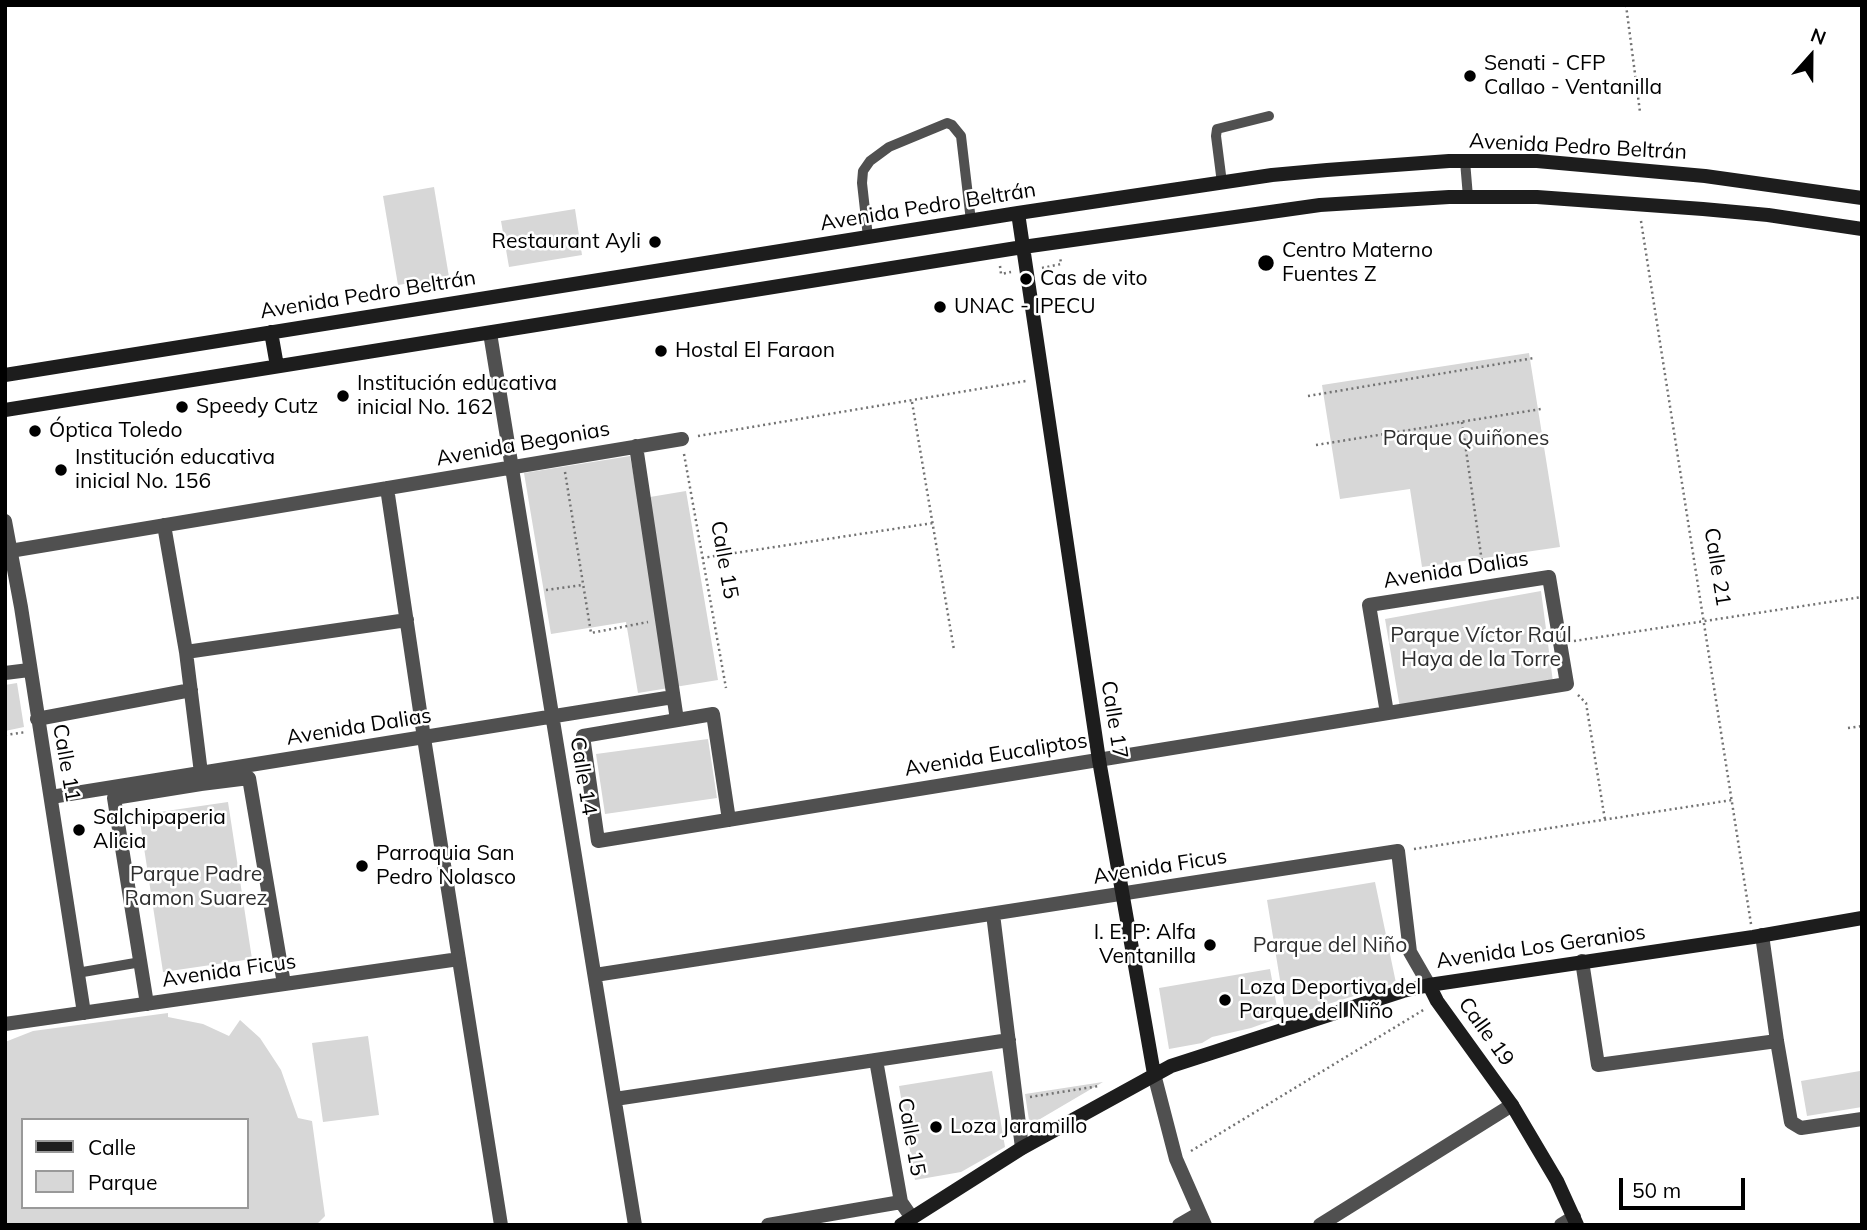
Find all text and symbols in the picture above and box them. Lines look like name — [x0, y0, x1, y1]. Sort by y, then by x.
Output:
north arrow — [1776, 21, 1846, 91]
text: N — [1808, 23, 1830, 50]
place label: Senati - CFP Callao - Ventanilla — [1484, 51, 1662, 101]
marker: Senati - CFP Callao - Ventanilla — [1462, 68, 1478, 84]
street label: Avenida Pedro Beltrán — [1468, 129, 1688, 165]
street label: Avenida Pedro Beltrán — [818, 177, 1038, 237]
place label: Restaurant Ayli — [492, 229, 641, 255]
marker: Restaurant Ayli — [647, 234, 663, 250]
place label: Centro Materno Fuentes Z — [1282, 238, 1433, 288]
marker: Centro Materno Fuentes Z — [1256, 253, 1276, 273]
street label: Avenida Pedro Beltrán — [258, 265, 478, 325]
place label: Cas de vito — [1040, 266, 1147, 292]
marker: Cas de vito — [1018, 271, 1034, 287]
place label: UNAC - IPECU — [954, 294, 1096, 320]
marker: UNAC - IPECU — [932, 299, 948, 315]
place label: Hostal El Faraon — [675, 338, 835, 364]
marker: Hostal El Faraon — [653, 343, 669, 359]
place label: Institución educativa inicial No. 162 — [357, 371, 557, 421]
marker: Institución educativa inicial No. 162 — [335, 388, 351, 404]
place label: Speedy Cutz — [196, 394, 318, 420]
marker: Speedy Cutz — [174, 399, 190, 415]
street label: Avenida Begonias — [434, 416, 612, 472]
place label: Óptica Toledo — [49, 418, 183, 444]
marker: Óptica Toledo — [27, 423, 43, 439]
park label: Parque Quiñones — [1383, 426, 1549, 452]
place label: Institución educativa inicial No. 156 — [75, 445, 275, 495]
marker: Institución educativa inicial No. 156 — [53, 462, 69, 478]
street label: Calle 15 — [705, 519, 743, 601]
street label: Calle 21 — [1698, 526, 1736, 608]
street label: Avenida Dalias — [1382, 546, 1530, 594]
park label: Parque Víctor Raúl Haya de la Torre — [1390, 623, 1572, 673]
street label: Calle 17 — [1095, 679, 1133, 761]
street label: Avenida Dalias — [285, 703, 433, 751]
street label: Calle 11 — [47, 722, 85, 804]
street label: Avenida Eucaliptos — [903, 728, 1089, 782]
street label: Calle 14 — [564, 735, 602, 817]
place label: Salchipaperia Alicia — [93, 805, 226, 855]
marker: Salchipaperia Alicia — [71, 822, 87, 838]
place label: Parroquia San Pedro Nolasco — [376, 841, 516, 891]
street label: Avenida Ficus — [1091, 844, 1229, 890]
marker: Parroquia San Pedro Nolasco — [354, 858, 370, 874]
park label: Parque Padre Ramon Suarez — [125, 862, 267, 912]
place label: I. E. P: Alfa Ventanilla — [1094, 920, 1196, 970]
street label: Avenida Los Geranios — [1435, 920, 1647, 974]
park label: Parque del Niño — [1253, 933, 1407, 959]
marker: I. E. P: Alfa Ventanilla — [1202, 937, 1218, 953]
street label: Avenida Ficus — [160, 949, 298, 993]
place label: Loza Deportiva del Parque del Niño — [1239, 975, 1421, 1025]
marker: Loza Deportiva del Parque del Niño — [1217, 992, 1233, 1008]
street label: Calle 19 — [1453, 993, 1519, 1071]
street label: Calle 15 — [892, 1096, 930, 1178]
place label: Loza Jaramillo — [950, 1114, 1087, 1140]
legend — [21, 1118, 248, 1209]
marker: Loza Jaramillo — [928, 1119, 944, 1135]
text: Calle — [88, 1134, 136, 1160]
scale bar — [1622, 1164, 1748, 1208]
text: Parque — [88, 1169, 157, 1195]
text: 50 m — [1632, 1177, 1681, 1203]

